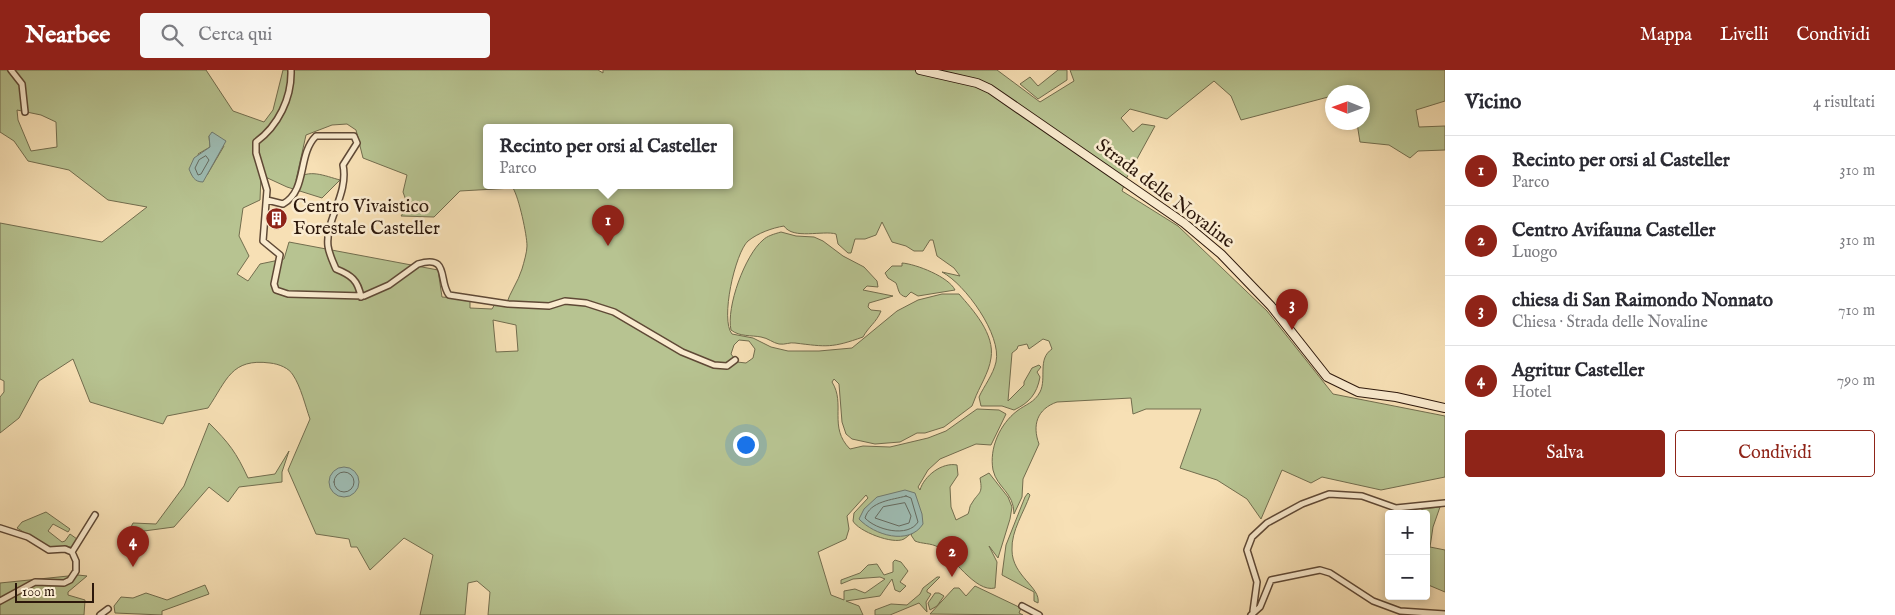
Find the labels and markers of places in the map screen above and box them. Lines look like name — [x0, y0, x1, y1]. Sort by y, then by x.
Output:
place label: Centro Vivaistico Forestale Casteller — [293, 195, 440, 241]
pin: 1 — [592, 205, 624, 246]
building icon: Centro Vivaistico Forestale Casteller — [265, 206, 289, 230]
pin: 3 — [1276, 289, 1308, 330]
pin: 4 — [117, 526, 149, 567]
pin: 2 — [936, 536, 968, 577]

